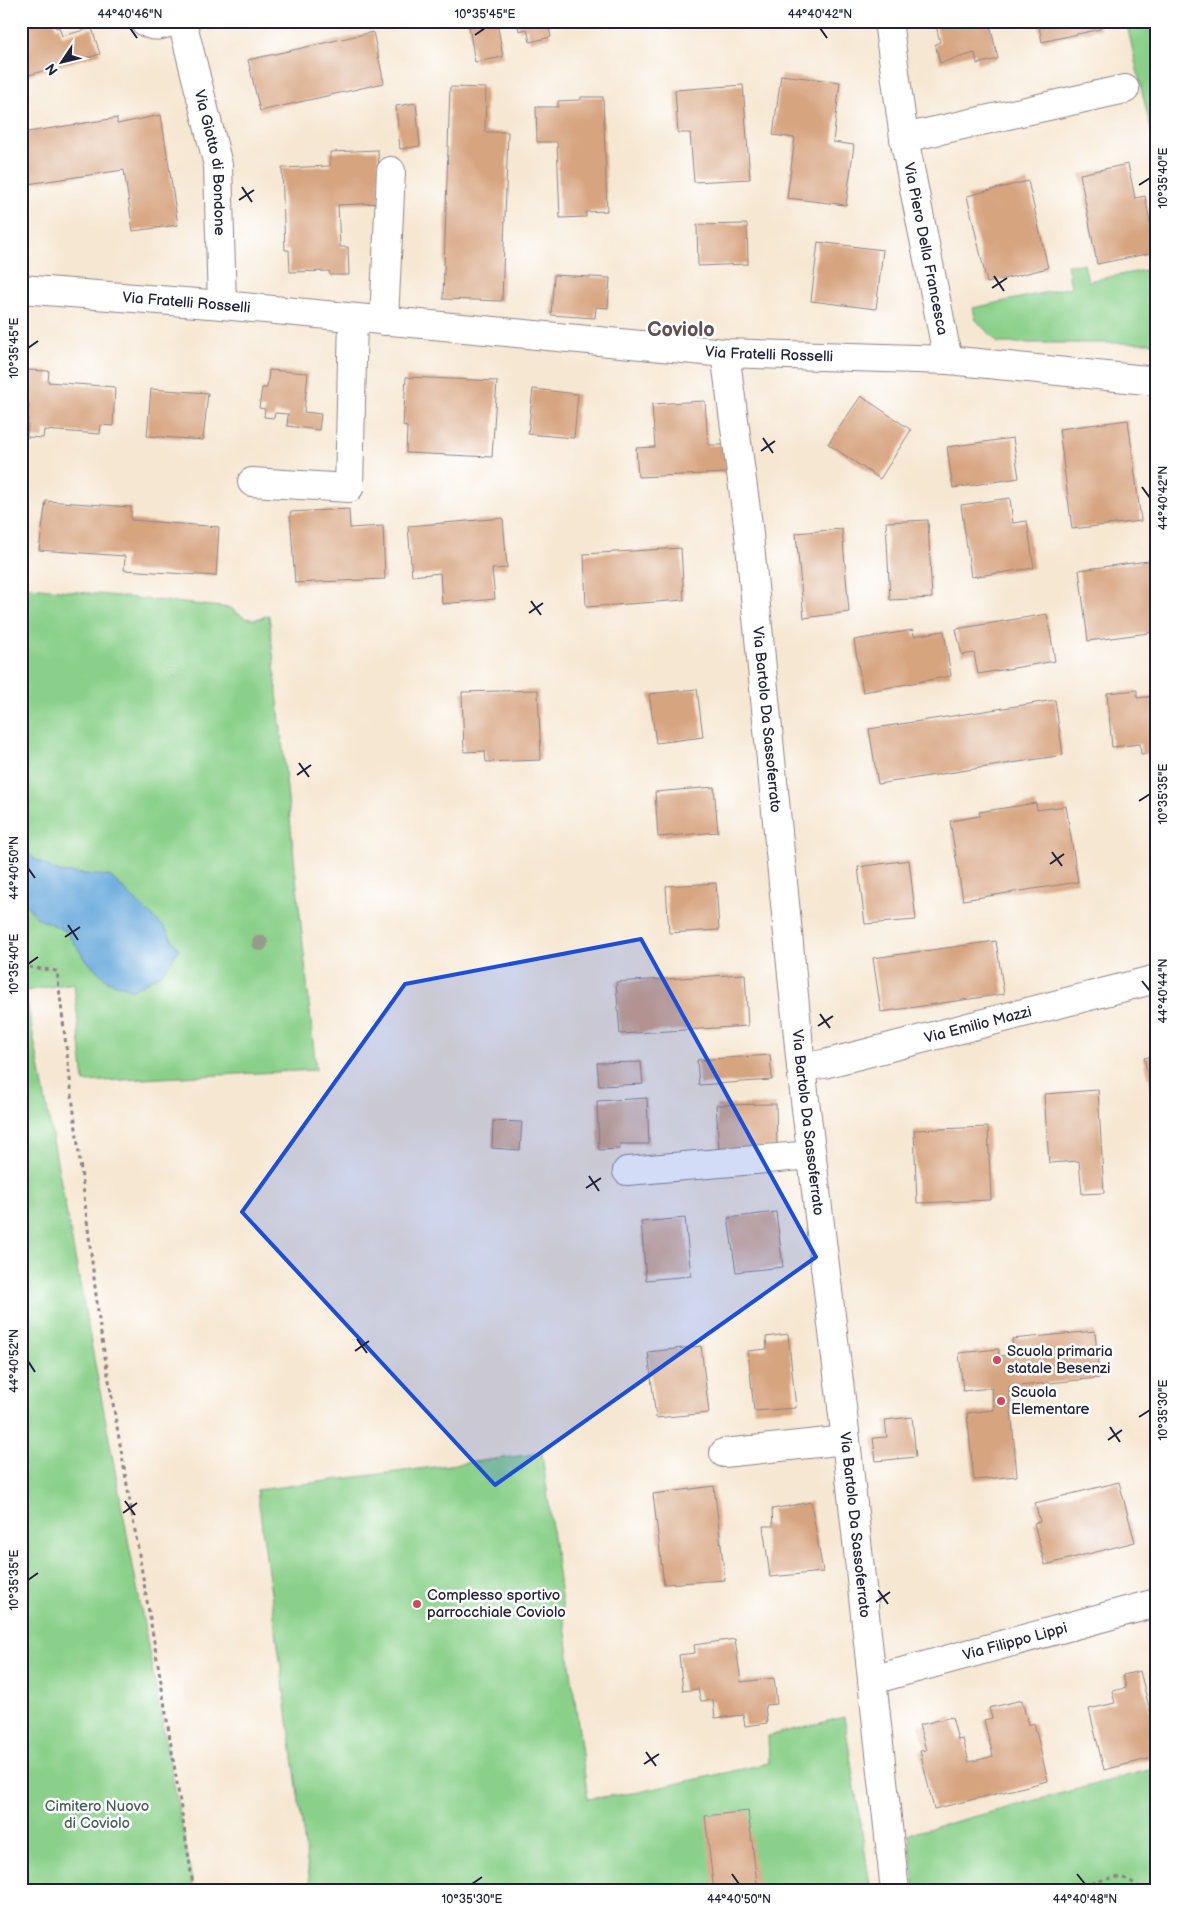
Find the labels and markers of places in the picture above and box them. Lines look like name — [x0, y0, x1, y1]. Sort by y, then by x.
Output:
place label: Scuola primaria statale Besenzi — [1007, 1342, 1113, 1378]
marker: Scuola primaria statale Besenzi — [991, 1354, 1003, 1366]
place label: Scuola Elementare — [1011, 1383, 1090, 1419]
marker: Scuola Elementare — [995, 1395, 1007, 1407]
place label: Complesso sportivo parrocchiale Coviolo — [427, 1586, 566, 1622]
marker: Complesso sportivo parrocchiale Coviolo — [411, 1598, 423, 1610]

